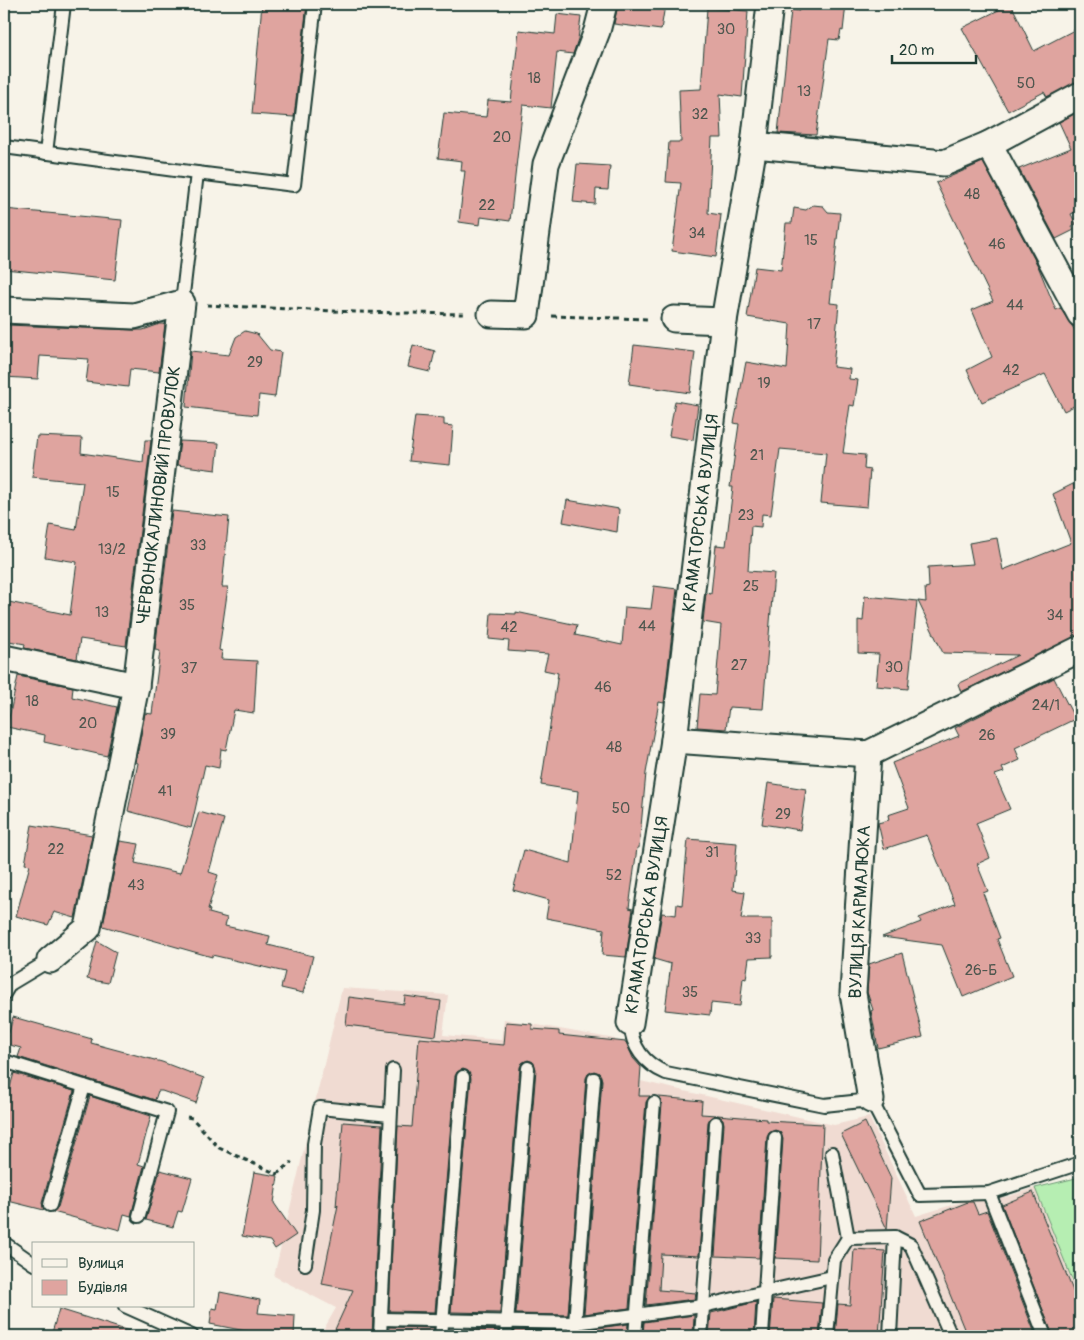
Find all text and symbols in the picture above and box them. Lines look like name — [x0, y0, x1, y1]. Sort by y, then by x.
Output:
house number: 30 — [717, 20, 735, 39]
scale bar — [892, 32, 975, 64]
text: 20 m — [899, 41, 934, 60]
house number: 18 — [527, 69, 541, 88]
house number: 50 — [1017, 74, 1035, 93]
house number: 13 — [797, 82, 811, 101]
house number: 32 — [692, 105, 708, 124]
house number: 20 — [493, 128, 511, 147]
house number: 48 — [964, 185, 981, 204]
house number: 22 — [479, 196, 495, 215]
house number: 34 — [688, 224, 706, 243]
house number: 15 — [804, 231, 818, 250]
house number: 46 — [988, 235, 1006, 254]
house number: 44 — [1006, 296, 1024, 315]
house number: 17 — [807, 315, 821, 334]
house number: 29 — [247, 353, 263, 372]
house number: 42 — [1002, 361, 1020, 380]
street label: ЧЕРВОНОКАЛИНОВИЙ ПРОВУЛОК — [132, 364, 186, 626]
house number: 19 — [757, 374, 771, 393]
street label: КРАМАТОРСЬКА ВУЛИЦЯ — [677, 413, 725, 613]
house number: 21 — [750, 446, 764, 465]
house number: 15 — [106, 483, 120, 502]
house number: 23 — [738, 506, 754, 525]
house number: 33 — [190, 536, 206, 555]
house number: 13/2 — [98, 540, 126, 559]
house number: 25 — [743, 577, 759, 596]
house number: 35 — [179, 596, 195, 615]
house number: 13 — [95, 603, 109, 622]
house number: 34 — [1046, 606, 1064, 625]
house number: 44 — [638, 617, 656, 636]
house number: 42 — [500, 618, 518, 637]
house number: 27 — [731, 656, 747, 675]
house number: 30 — [885, 658, 903, 677]
house number: 37 — [181, 659, 197, 678]
house number: 46 — [594, 678, 612, 697]
house number: 18 — [25, 692, 39, 711]
house number: 24/1 — [1032, 696, 1060, 715]
house number: 20 — [79, 714, 97, 733]
house number: 39 — [160, 725, 176, 744]
house number: 26 — [978, 726, 996, 745]
house number: 48 — [606, 738, 623, 757]
house number: 41 — [158, 782, 172, 801]
house number: 50 — [612, 799, 630, 818]
house number: 29 — [775, 805, 791, 824]
street label: КРАМАТОРСЬКА ВУЛИЦЯ — [620, 815, 674, 1015]
street label: ВУЛИЦЯ КАРМАЛЮКА — [844, 824, 876, 999]
house number: 22 — [48, 840, 64, 859]
house number: 31 — [705, 843, 719, 862]
house number: 52 — [606, 866, 622, 885]
house number: 43 — [127, 876, 145, 895]
house number: 33 — [745, 929, 761, 948]
house number: 26-Б — [965, 961, 997, 980]
house number: 35 — [682, 983, 698, 1002]
legend — [32, 1242, 195, 1308]
text: Вулиця — [78, 1254, 124, 1273]
text: Будівля — [78, 1278, 127, 1297]

